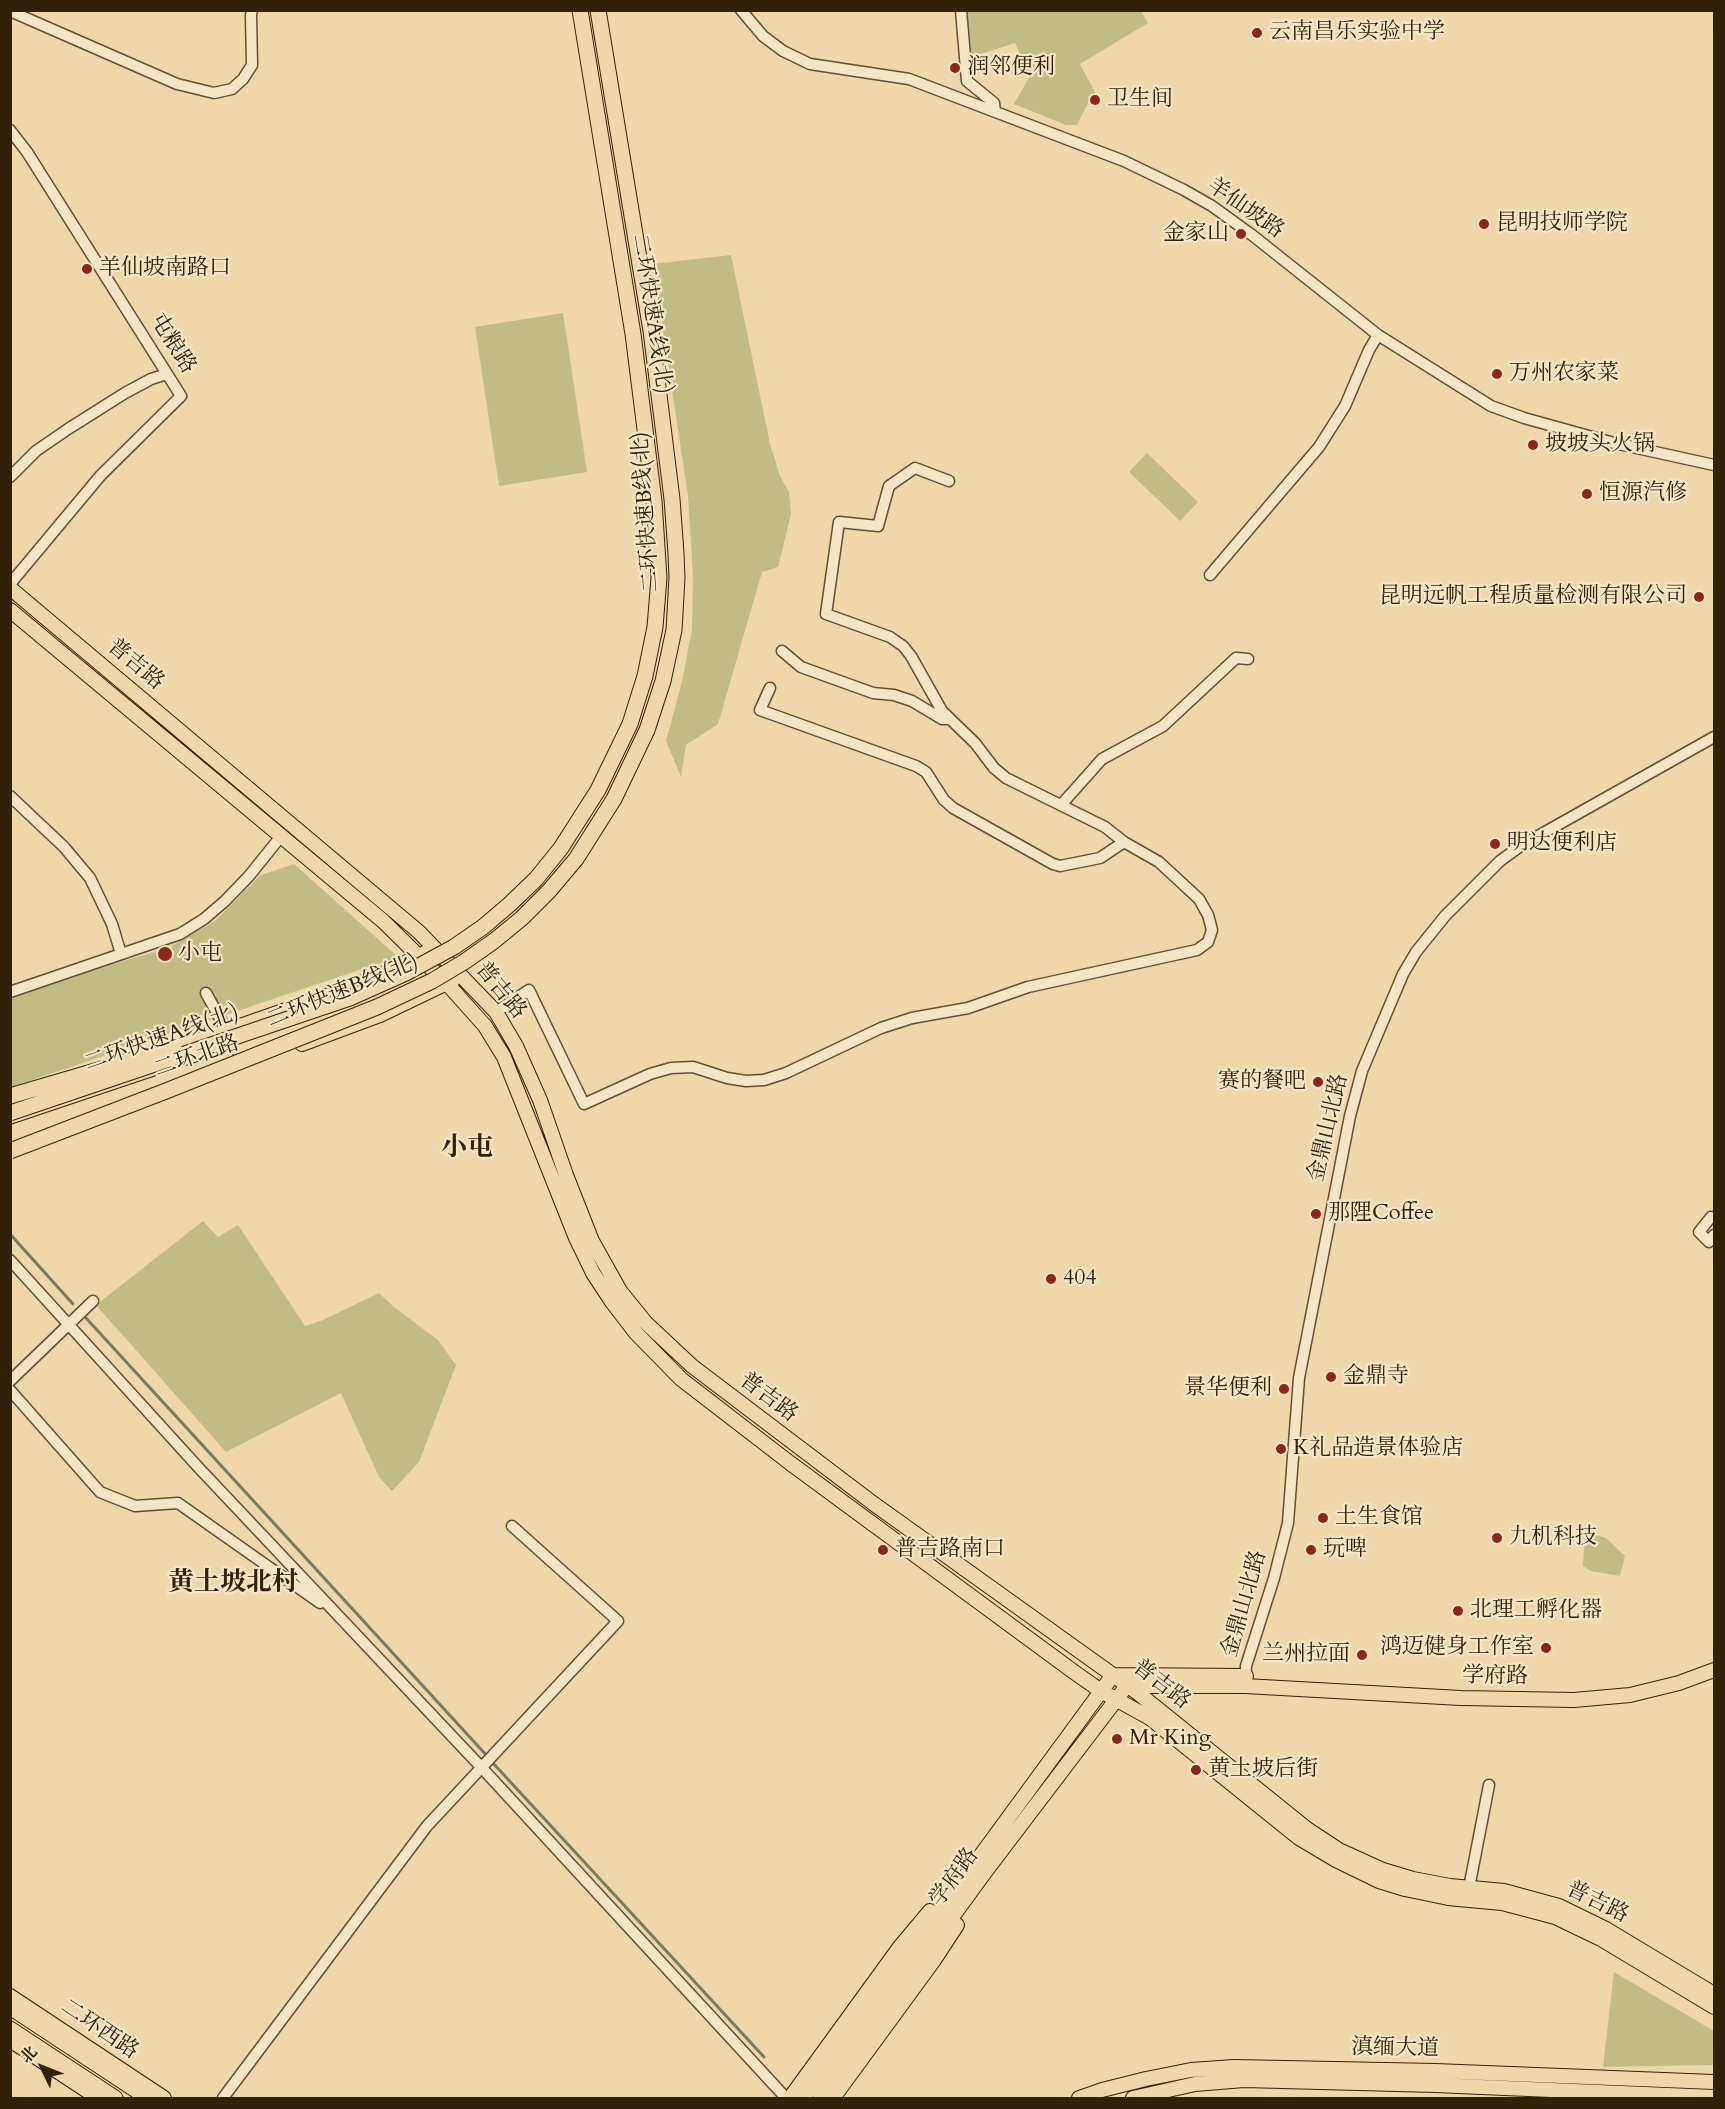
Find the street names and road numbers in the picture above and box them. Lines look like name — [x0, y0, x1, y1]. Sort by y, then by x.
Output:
street label: 羊仙坡路 — [1201, 173, 1289, 245]
street label: 二环快速A线(北) — [625, 232, 677, 396]
street label: 屯粮路 — [143, 309, 201, 379]
street label: 二环快速B线(北) — [628, 431, 666, 593]
street label: 普吉路 — [101, 634, 169, 696]
street label: 二环快速B线(北) — [263, 950, 423, 1034]
street label: 普吉路 — [469, 957, 531, 1025]
street label: 二环快速A线(北) — [81, 1000, 243, 1078]
street label: 二环北路 — [151, 1030, 243, 1084]
street label: 金鼎山北路 — [1304, 1071, 1354, 1185]
street label: 普吉路 — [734, 1368, 802, 1428]
street label: 金鼎山北路 — [1217, 1547, 1273, 1661]
street label: 普吉路 — [1127, 1654, 1195, 1716]
street label: 学府路 — [1462, 1663, 1528, 1691]
street label: 学府路 — [925, 1844, 985, 1912]
street label: 普吉路 — [1562, 1877, 1632, 1929]
street label: 二环西路 — [55, 1994, 143, 2066]
street label: 滇缅大道 — [1351, 2035, 1439, 2063]

